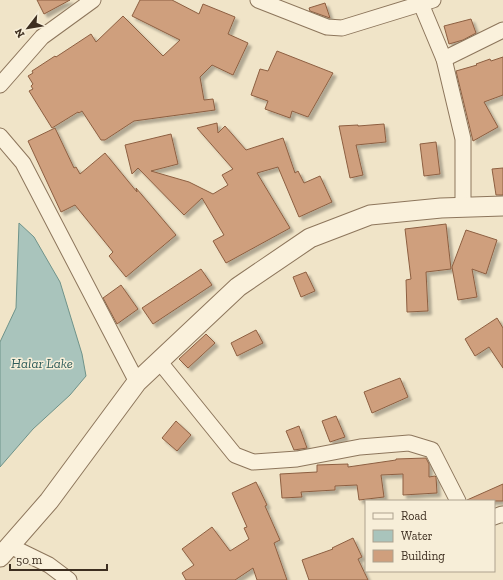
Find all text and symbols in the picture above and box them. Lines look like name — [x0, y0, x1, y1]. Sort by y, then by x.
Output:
north arrow — [8, 8, 48, 48]
text: N — [12, 25, 28, 40]
water label: Halar Lake — [11, 355, 73, 372]
legend — [365, 500, 495, 572]
text: Road — [401, 509, 427, 523]
text: Water — [401, 529, 433, 543]
scale bar — [10, 546, 107, 572]
text: Building — [401, 549, 445, 563]
text: 50 m — [16, 553, 43, 567]

